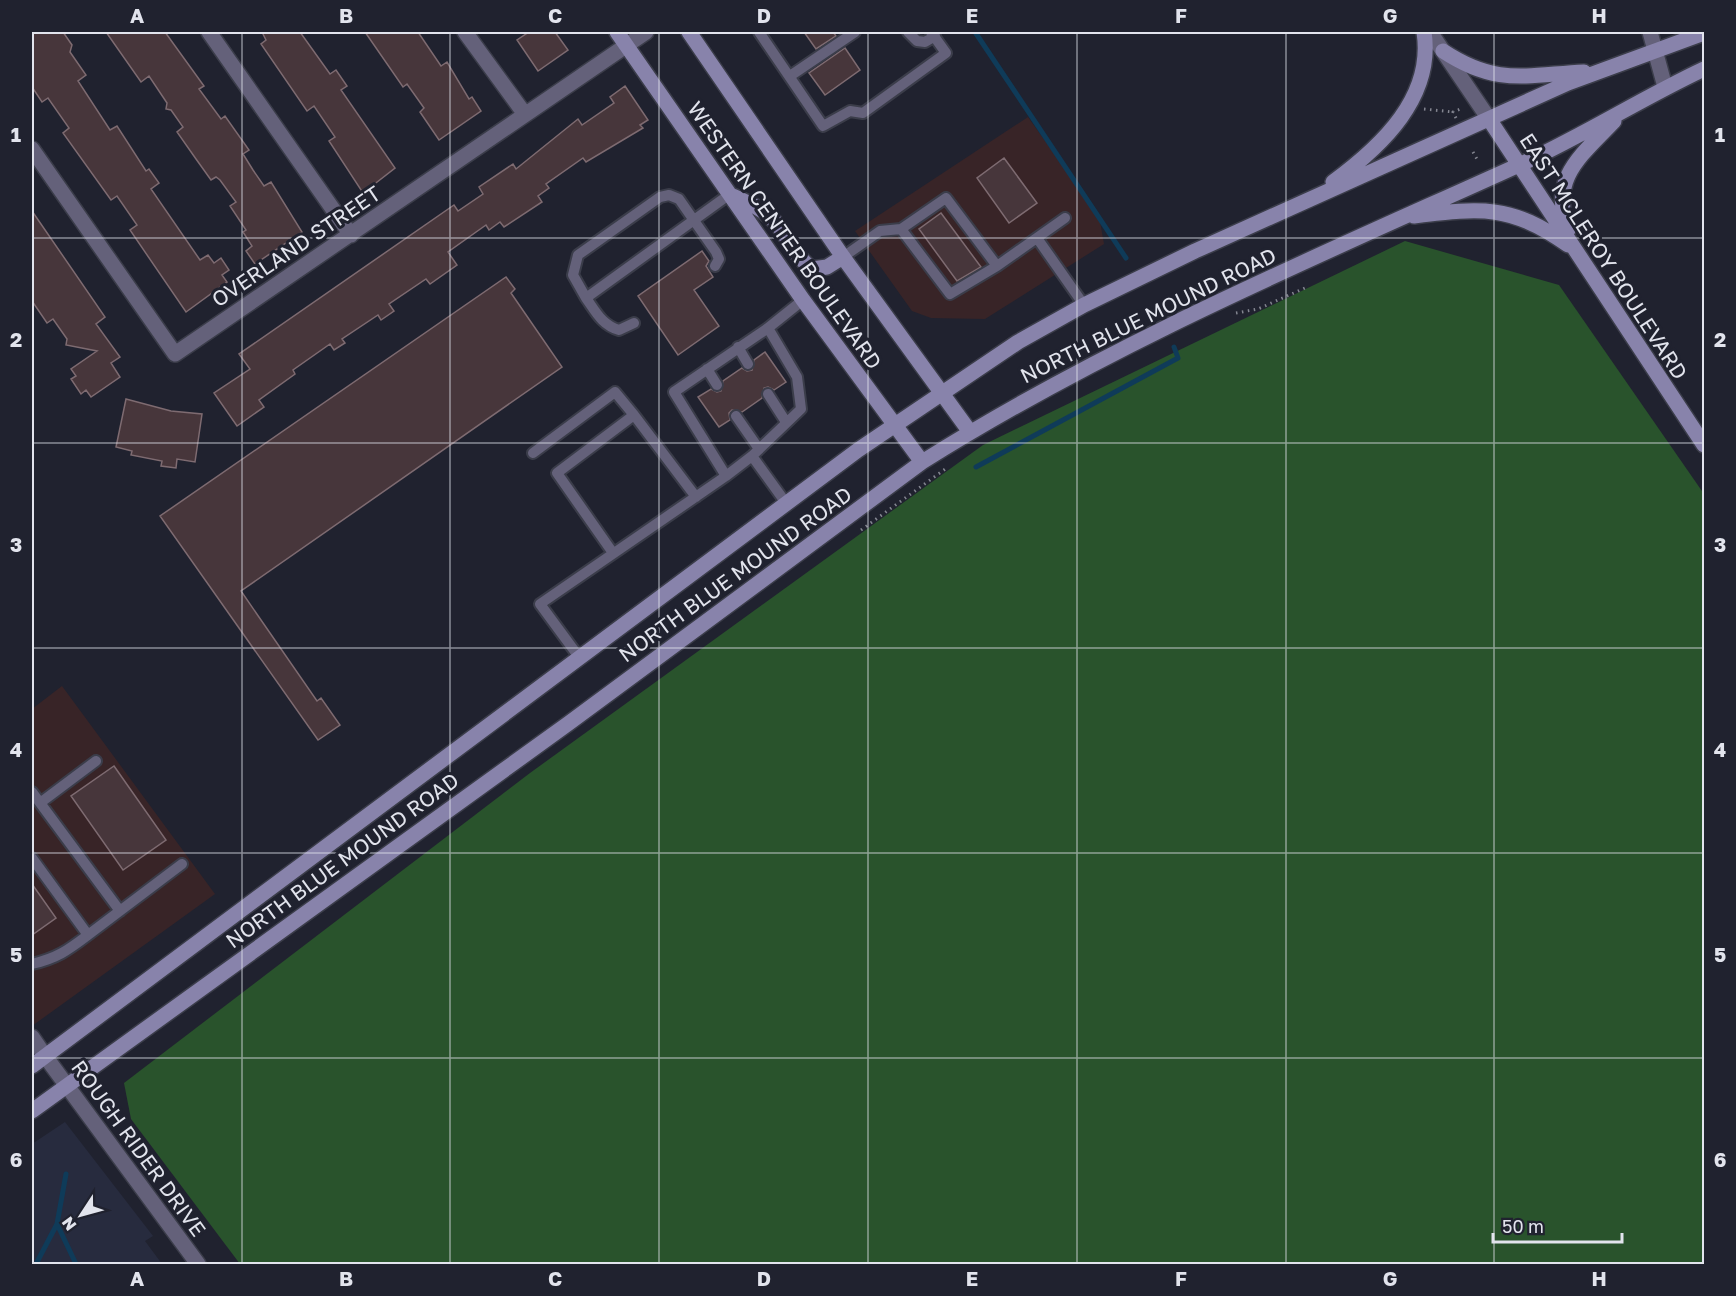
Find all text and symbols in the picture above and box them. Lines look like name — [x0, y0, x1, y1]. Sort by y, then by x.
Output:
text: A — [130, 3, 144, 27]
text: B — [339, 3, 353, 27]
text: C — [548, 3, 562, 27]
text: D — [757, 3, 771, 27]
text: E — [966, 3, 978, 27]
text: F — [1175, 3, 1187, 27]
text: G — [1383, 3, 1397, 27]
text: H — [1591, 3, 1607, 27]
street label: WESTERN CENTER BOULEVARD — [682, 96, 888, 374]
text: 1 — [11, 122, 21, 146]
text: 1 — [1715, 122, 1725, 146]
street label: EAST MCLEROY BOULEVARD — [1515, 128, 1693, 384]
street label: OVERLAND STREET — [207, 180, 385, 312]
street label: NORTH BLUE MOUND ROAD — [1016, 242, 1280, 388]
text: 2 — [10, 327, 22, 351]
text: 2 — [1714, 327, 1726, 351]
street label: NORTH BLUE MOUND ROAD — [613, 481, 857, 667]
text: 3 — [10, 532, 22, 556]
text: 3 — [1714, 532, 1726, 556]
text: 4 — [10, 737, 22, 761]
text: 4 — [1714, 737, 1726, 761]
street label: NORTH BLUE MOUND ROAD — [220, 767, 464, 953]
text: 5 — [10, 942, 22, 966]
text: 5 — [1714, 942, 1726, 966]
street label: ROUGH RIDER DRIVE — [66, 1055, 212, 1241]
text: 6 — [10, 1147, 22, 1171]
text: 6 — [1714, 1147, 1726, 1171]
north arrow — [51, 1185, 111, 1245]
scale bar — [1493, 1206, 1622, 1244]
text: N — [57, 1213, 81, 1235]
text: 50 m — [1502, 1215, 1544, 1237]
text: A — [130, 1266, 144, 1290]
text: B — [339, 1266, 353, 1290]
text: C — [548, 1266, 562, 1290]
text: D — [757, 1266, 771, 1290]
text: E — [966, 1266, 978, 1290]
text: F — [1175, 1266, 1187, 1290]
text: G — [1383, 1266, 1397, 1290]
text: H — [1591, 1266, 1607, 1290]

